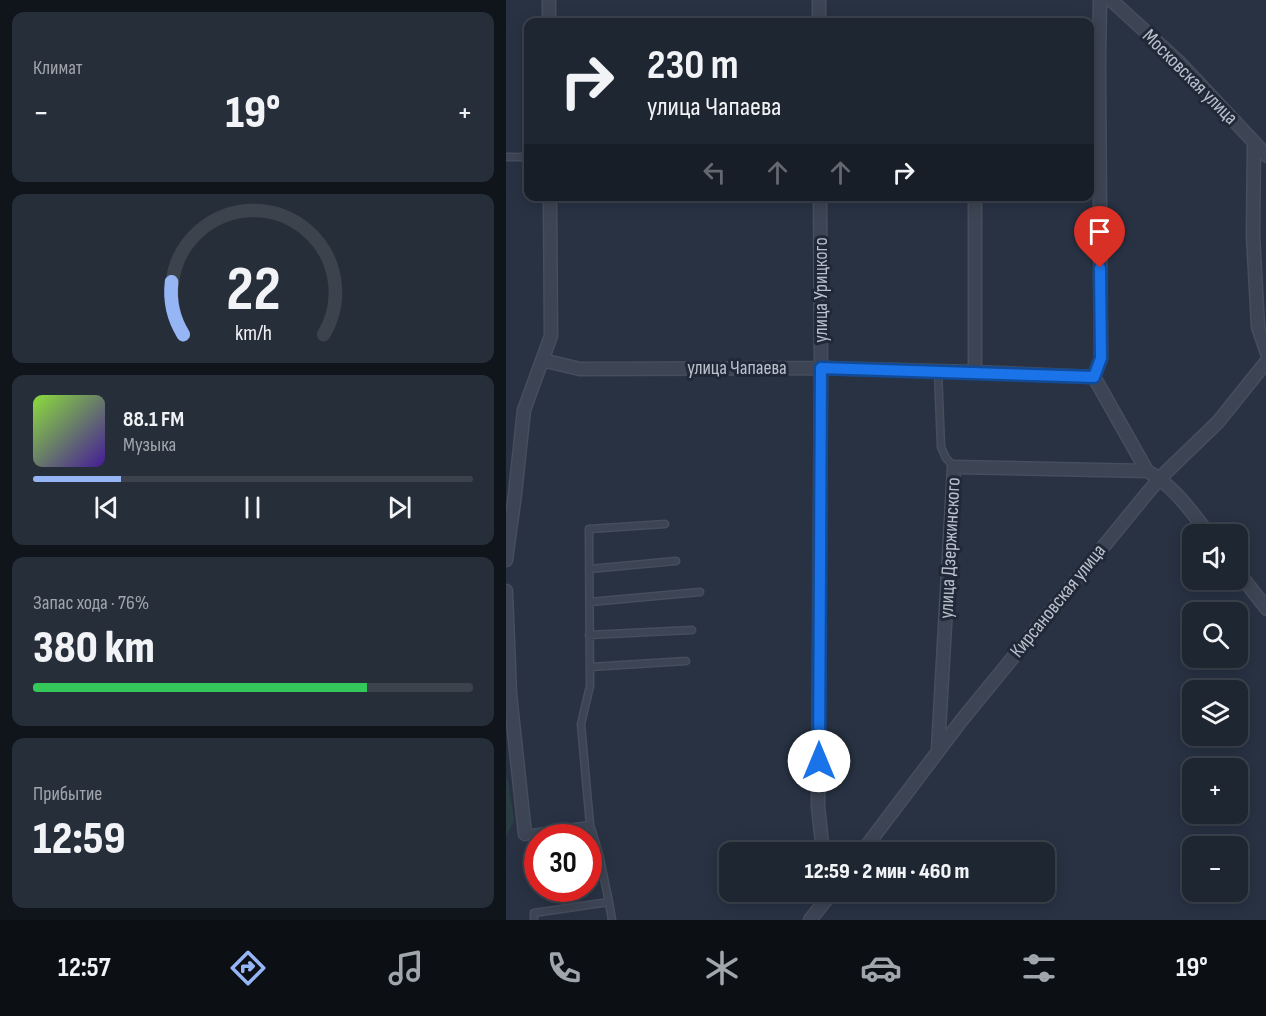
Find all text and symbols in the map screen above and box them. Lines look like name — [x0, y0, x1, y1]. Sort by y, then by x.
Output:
street label: Московская улица — [1137, 24, 1243, 130]
text: 230 m — [647, 40, 739, 91]
icon: right — [548, 42, 626, 120]
text: Климат — [33, 56, 83, 80]
text: 19° — [226, 86, 280, 141]
text: улица Чапаева — [647, 91, 781, 123]
text: − — [33, 93, 49, 133]
text: + — [457, 93, 473, 133]
icon: left — [698, 156, 731, 189]
icon: ahead — [761, 156, 794, 189]
icon: ahead — [824, 156, 857, 189]
icon: right — [887, 156, 920, 189]
pin — [1074, 206, 1125, 268]
icon: arrive — [1083, 215, 1116, 248]
street label: улица Урицкого — [809, 237, 833, 343]
text: 22 — [226, 254, 280, 329]
text: km/h — [234, 322, 272, 347]
street label: улица Чапаева — [687, 356, 787, 380]
text: 88.1 FM — [123, 406, 184, 433]
text: Музыка — [123, 433, 176, 457]
street label: улица Дзержинского — [934, 477, 966, 619]
icon: previous — [90, 491, 123, 524]
icon: pause — [236, 491, 269, 524]
icon: next — [383, 491, 416, 524]
map controls — [1182, 524, 1248, 902]
button: sound — [1182, 524, 1248, 590]
street label: Кирсановская улица — [1005, 539, 1111, 663]
text: Запас хода · 76% — [33, 591, 149, 615]
button: search — [1182, 602, 1248, 668]
text: 380 km — [33, 621, 155, 676]
button: layers — [1182, 680, 1248, 746]
position arrow — [787, 729, 851, 793]
button: + — [1182, 758, 1248, 824]
text: Прибытие — [33, 782, 102, 806]
text: 12:59 — [33, 812, 125, 867]
speed limit sign: 30 — [524, 824, 602, 902]
button: − — [1182, 836, 1248, 902]
text: 12:59 · 2 мин · 460 m — [805, 858, 969, 885]
icon: directions — [227, 947, 269, 989]
icon: music — [385, 947, 427, 989]
icon: phone — [543, 947, 585, 989]
icon: climate — [701, 947, 743, 989]
icon: car — [860, 947, 902, 989]
icon: filters — [1018, 947, 1060, 989]
text: 12:57 — [58, 952, 110, 984]
text: 19° — [1176, 952, 1208, 984]

